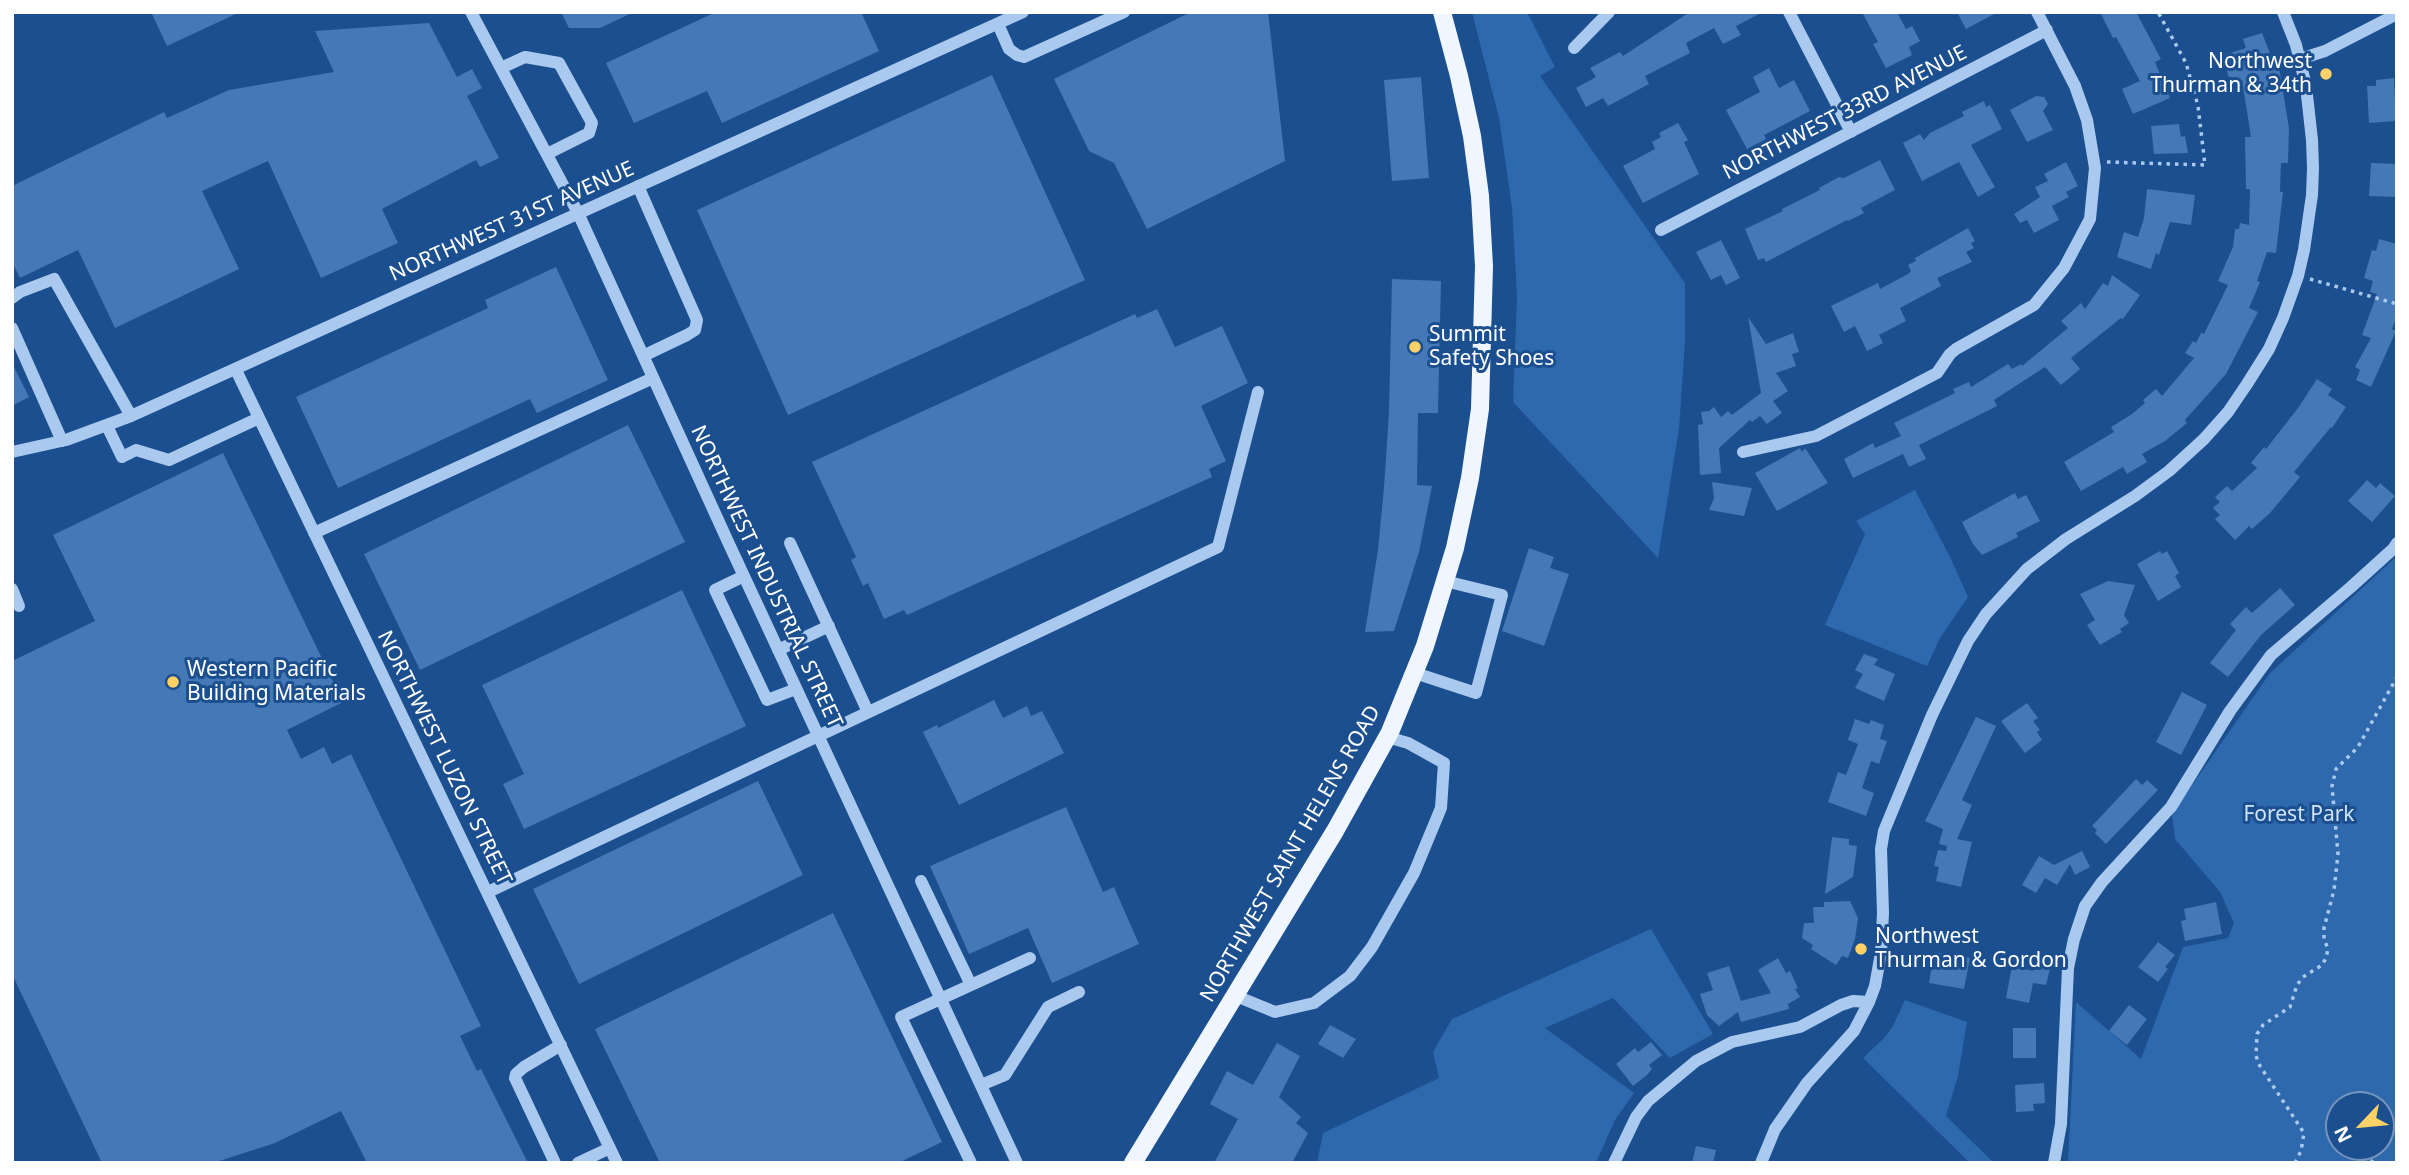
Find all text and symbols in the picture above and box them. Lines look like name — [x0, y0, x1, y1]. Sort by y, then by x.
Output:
street label: NORTHWEST 33RD AVENUE — [1719, 40, 1971, 186]
place label: Northwest Thurman & 34th — [2150, 49, 2312, 99]
marker: Northwest Thurman & 34th — [2318, 66, 2334, 82]
street label: NORTHWEST 31ST AVENUE — [386, 157, 638, 287]
place label: Summit Safety Shoes — [1429, 322, 1554, 372]
marker: Summit Safety Shoes — [1407, 339, 1423, 355]
street label: NORTHWEST INDUSTRIAL STREET — [685, 422, 847, 732]
street label: NORTHWEST LUZON STREET — [371, 627, 517, 889]
place label: Western Pacific Building Materials — [187, 657, 366, 707]
marker: Western Pacific Building Materials — [165, 674, 181, 690]
street label: NORTHWEST SAINT HELENS ROAD — [1196, 701, 1386, 1007]
park label: Forest Park — [2243, 802, 2355, 828]
place label: Northwest Thurman & Gordon — [1875, 924, 2067, 974]
marker: Northwest Thurman & Gordon — [1853, 941, 1869, 957]
north arrow — [2325, 1091, 2395, 1161]
text: N — [2328, 1122, 2358, 1147]

